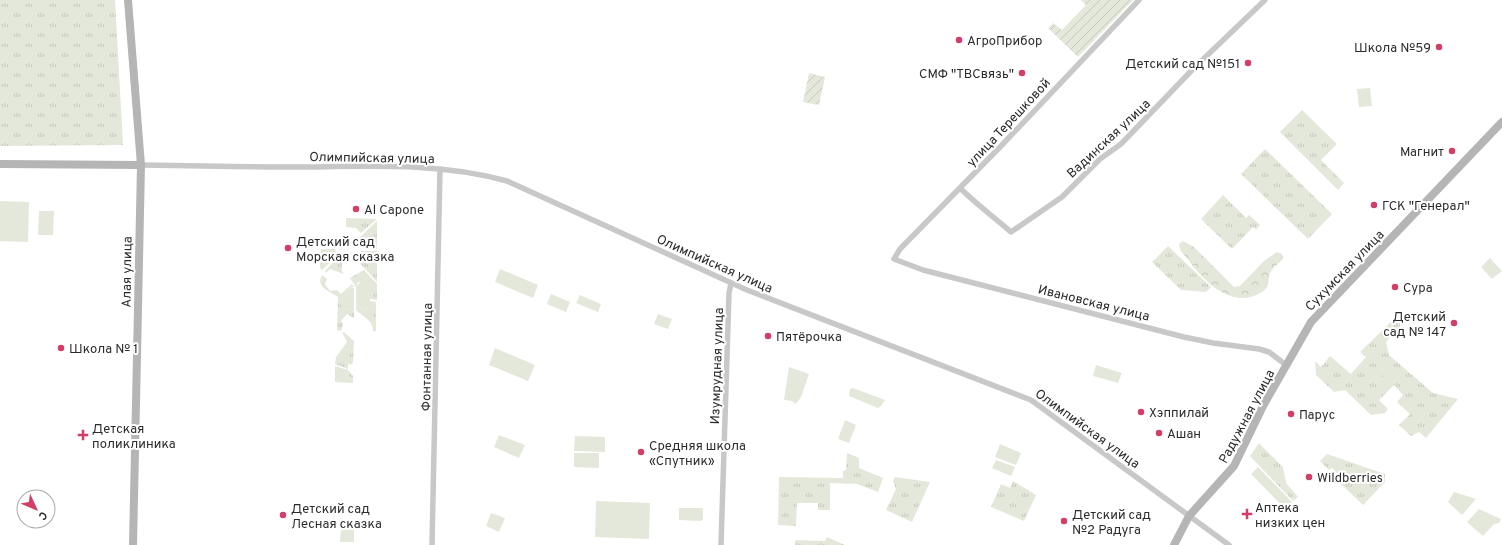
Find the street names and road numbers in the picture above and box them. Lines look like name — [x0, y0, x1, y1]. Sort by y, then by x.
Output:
street label: улица Терешковой — [964, 76, 1055, 171]
street label: Вадинская улица — [1064, 97, 1154, 182]
street label: Олимпийская улица — [309, 150, 435, 168]
street label: Сухумская улица — [1303, 227, 1388, 315]
street label: Олимпийская улица — [654, 232, 775, 298]
street label: Алая улица — [119, 236, 137, 308]
street label: Ивановская улица — [1036, 282, 1151, 326]
street label: Фонтанная улица — [419, 303, 437, 411]
street label: Изумрудная улица — [708, 307, 728, 425]
street label: Радужная улица — [1216, 367, 1279, 467]
street label: Олимпийская улица — [1031, 386, 1142, 473]

